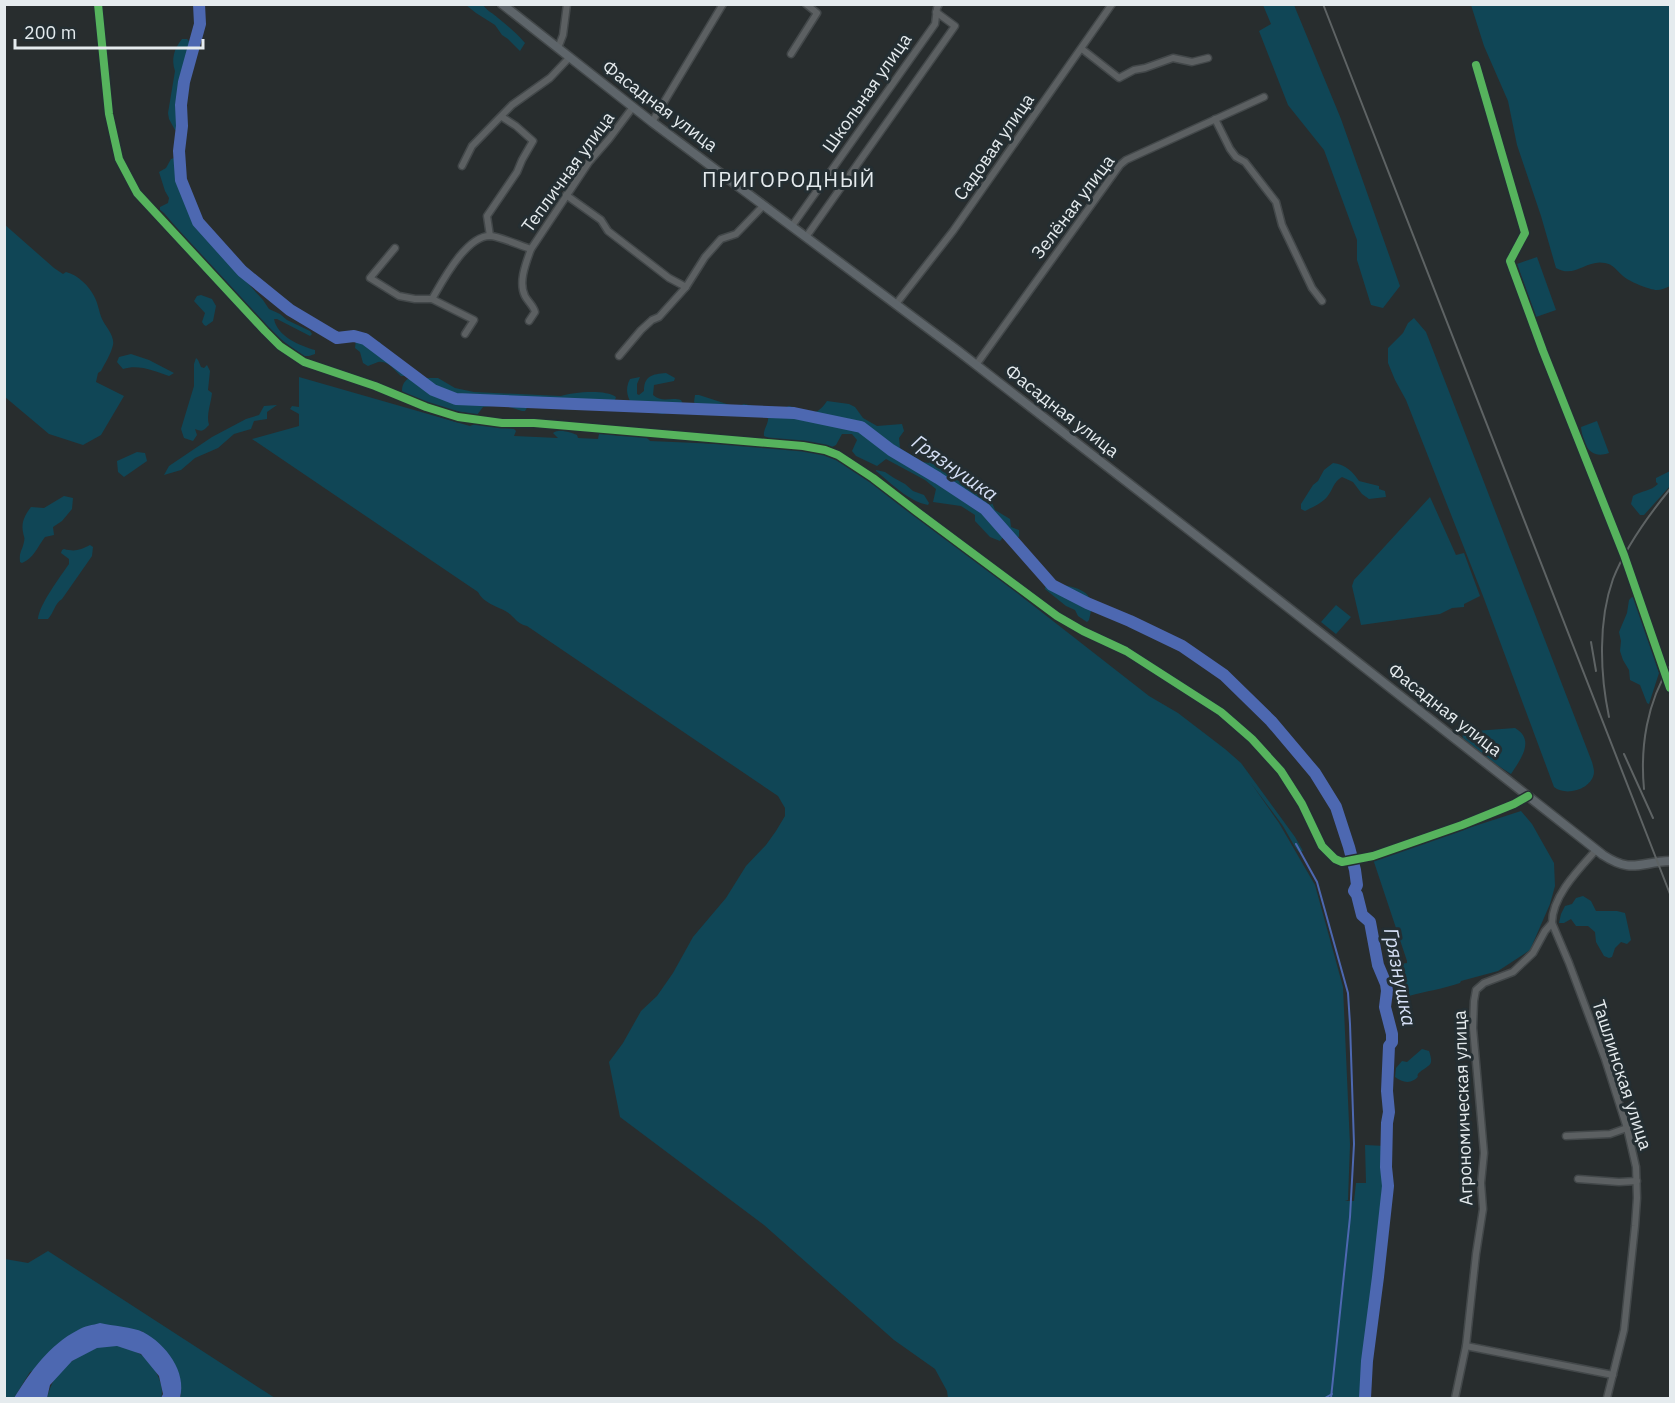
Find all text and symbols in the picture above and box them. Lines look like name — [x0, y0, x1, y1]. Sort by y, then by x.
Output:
scale bar — [15, 12, 202, 50]
text: 200 m — [24, 21, 76, 44]
street label: Школьная улица — [817, 28, 916, 157]
street label: Фасадная улица — [598, 55, 723, 157]
street label: Садовая улица — [948, 88, 1039, 205]
street label: Тепличная улица — [516, 107, 619, 237]
street label: Зелёная улица — [1026, 150, 1119, 263]
district label: ПРИГОРОДНЫЙ — [702, 165, 876, 193]
street label: Фасадная улица — [1001, 359, 1124, 463]
water label: Грязнушка — [907, 428, 1004, 507]
street label: Фасадная улица — [1384, 658, 1507, 762]
water label: Грязнушка — [1378, 926, 1423, 1028]
street label: Ташлинская улица — [1587, 997, 1658, 1153]
street label: Агрономическая улица — [1448, 1010, 1477, 1206]

